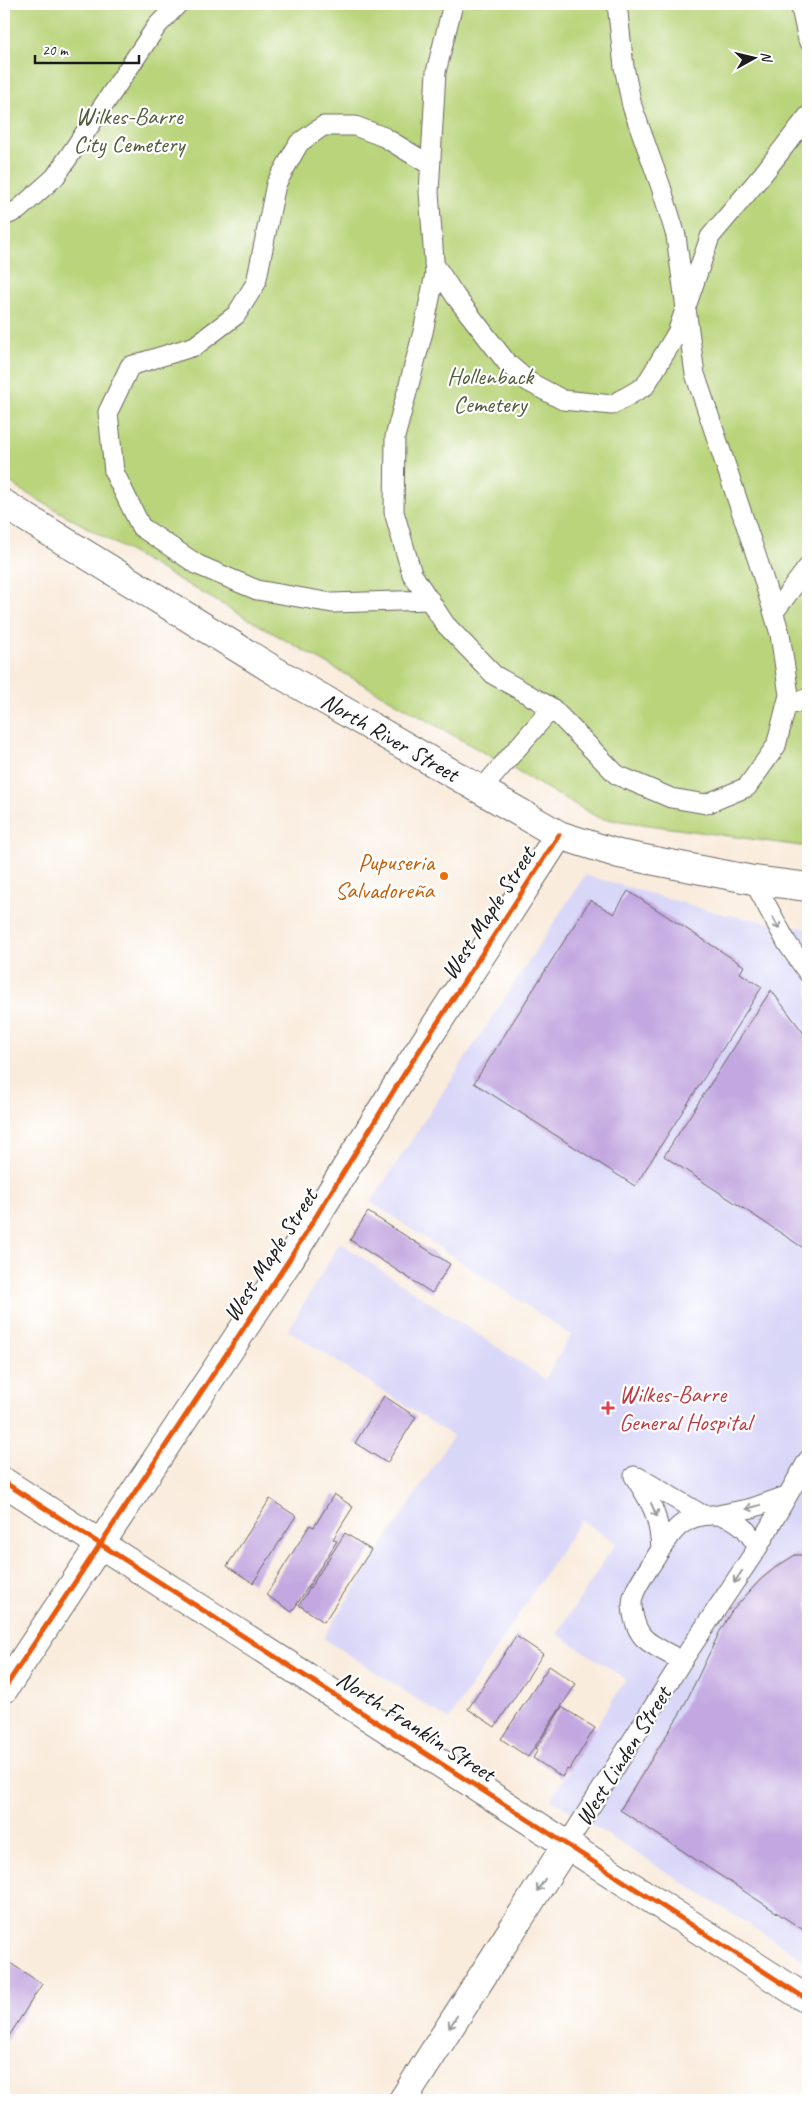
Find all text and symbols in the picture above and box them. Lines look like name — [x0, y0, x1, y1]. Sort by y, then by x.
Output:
scale bar — [35, 32, 139, 64]
north arrow — [730, 32, 780, 82]
text: 20 m — [42, 41, 69, 60]
text: N — [757, 51, 776, 64]
park label: Wilkes-Barre City Cemetery — [74, 101, 186, 159]
park label: Hollenback Cemetery — [447, 361, 535, 419]
street label: North River Street — [316, 685, 466, 790]
street label: West Maple Street — [434, 839, 543, 985]
place label: Pupuseria Salvadoreña — [335, 847, 436, 905]
marker: Pupuseria Salvadoreña — [438, 870, 450, 882]
one-way arrow — [772, 915, 781, 930]
street label: West Maple Street — [216, 1181, 325, 1327]
place label: Wilkes-Barre General Hospital — [619, 1379, 755, 1437]
marker: Wilkes-Barre General Hospital — [601, 1401, 615, 1415]
one-way arrow — [649, 1502, 659, 1517]
one-way arrow — [745, 1502, 761, 1512]
one-way arrow — [733, 1570, 743, 1584]
street label: North Franklin Street — [331, 1664, 502, 1789]
street label: West Linden Street — [568, 1679, 679, 1831]
one-way arrow — [536, 1878, 546, 1892]
one-way arrow — [448, 2014, 458, 2028]

